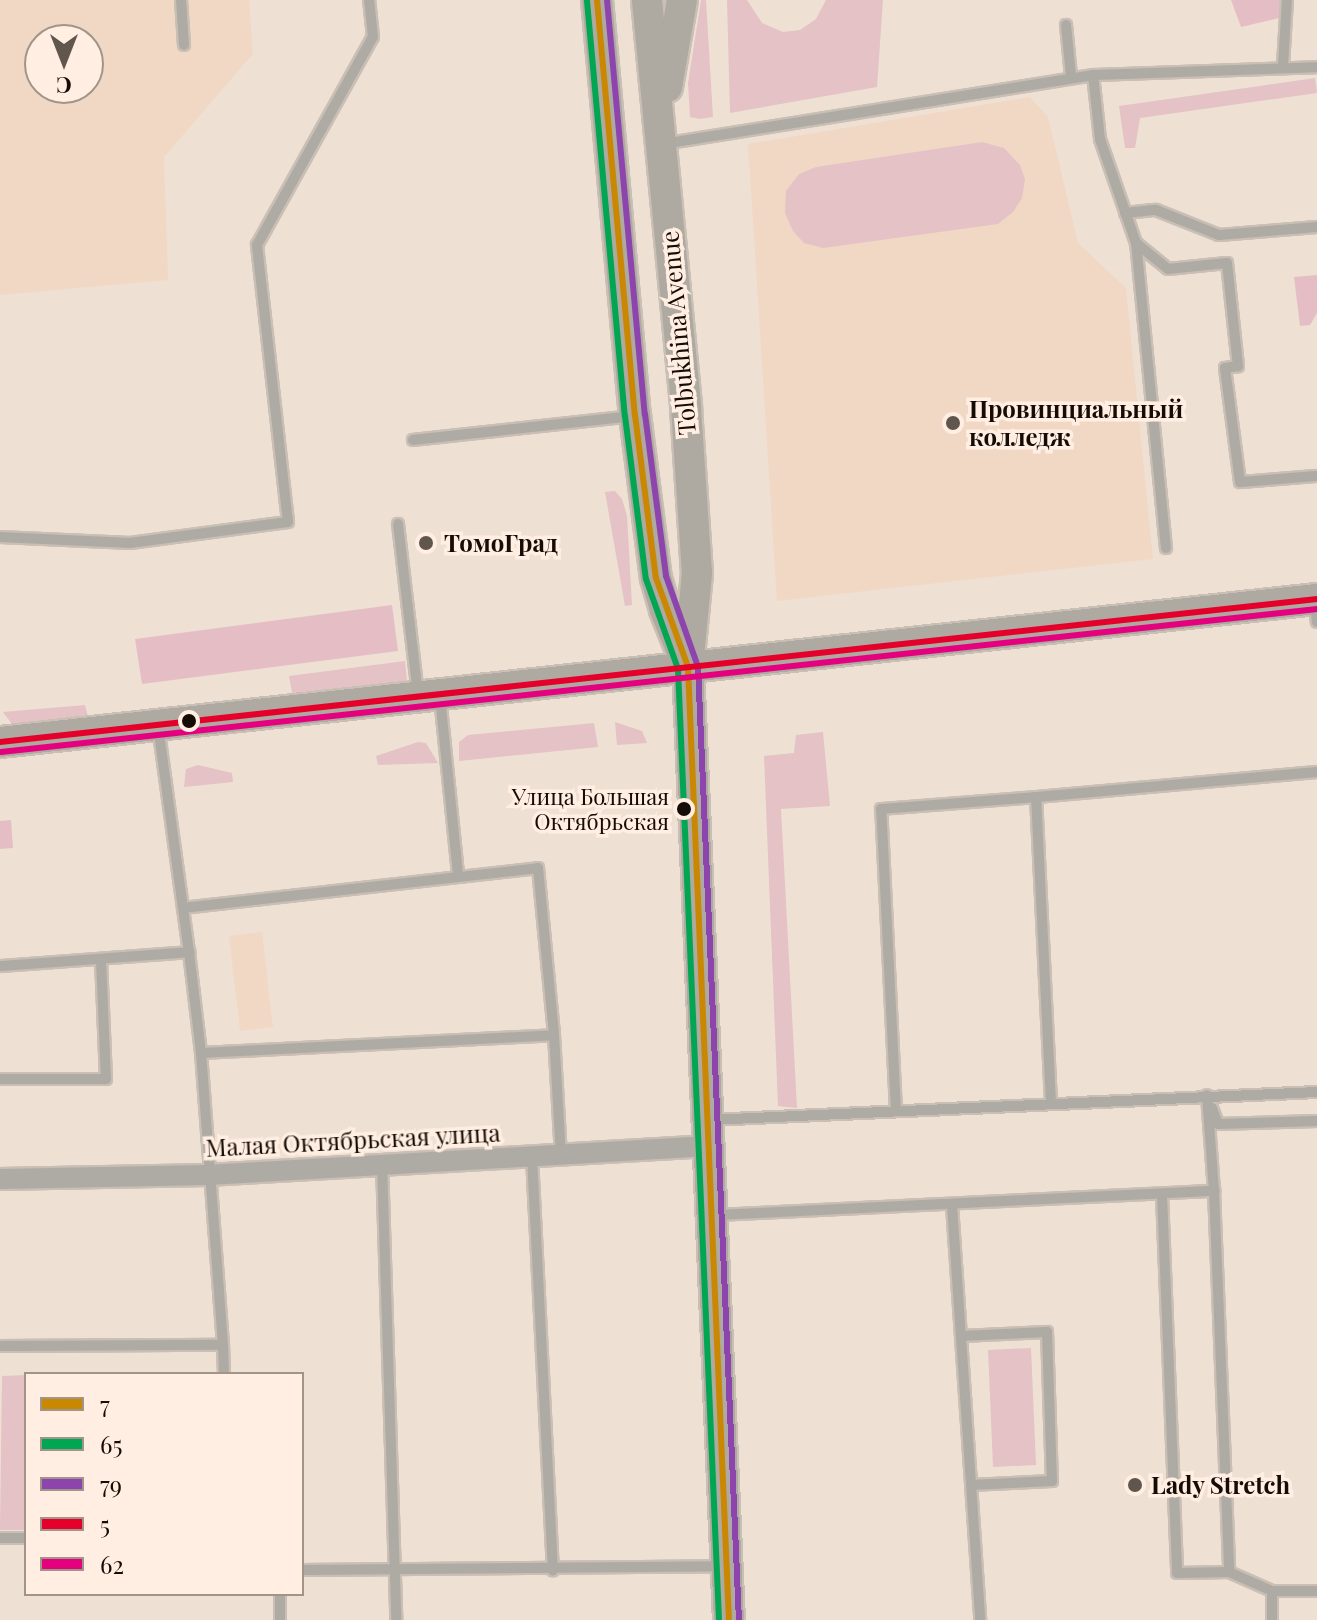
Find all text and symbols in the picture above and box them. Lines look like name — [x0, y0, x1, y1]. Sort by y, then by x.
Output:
north arrow — [24, 24, 104, 104]
text: С — [56, 71, 72, 101]
street label: Tolbukhina Avenue — [655, 229, 701, 437]
place label: Провинциальный колледж — [969, 395, 1183, 451]
marker: Провинциальный колледж — [944, 414, 962, 432]
place label: ТомоГрад — [444, 529, 558, 557]
marker: ТомоГрад — [415, 532, 437, 554]
unlabelled marker — [181, 713, 197, 729]
place label: Улица Большая Октябрьская — [512, 783, 669, 834]
marker: Улица Большая Октябрьская — [676, 801, 692, 817]
street label: Малая Октябрьская улица — [205, 1118, 501, 1162]
legend — [24, 1372, 304, 1596]
text: 7 — [100, 1388, 110, 1420]
text: 65 — [100, 1428, 122, 1460]
text: 79 — [100, 1468, 122, 1500]
place label: Lady Stretch — [1151, 1471, 1291, 1499]
marker: Lady Stretch — [1126, 1476, 1144, 1494]
text: 5 — [100, 1508, 110, 1540]
text: 62 — [100, 1548, 124, 1580]

